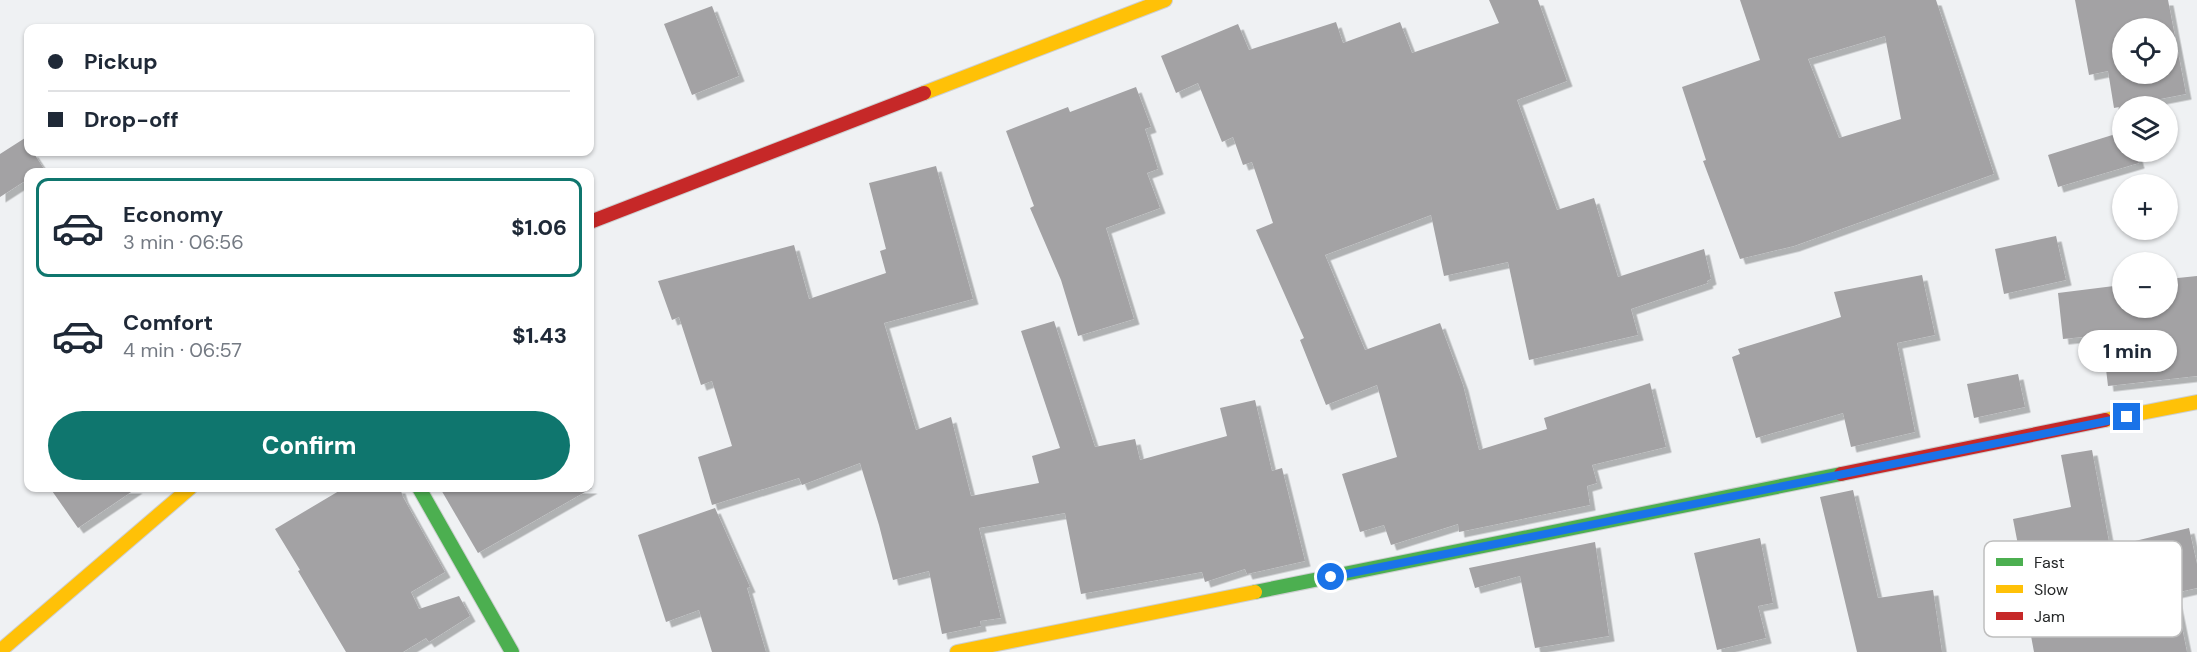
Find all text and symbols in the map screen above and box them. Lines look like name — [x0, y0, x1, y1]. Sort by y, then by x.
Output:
map controls — [2112, 18, 2178, 318]
button: locate — [2112, 18, 2178, 84]
text: Pickup — [84, 47, 158, 76]
button: layers — [2112, 96, 2178, 162]
text: Drop-off — [84, 105, 179, 134]
button: + — [2112, 174, 2178, 240]
text: Economy — [123, 200, 223, 229]
icon: car — [51, 201, 105, 255]
text: $1.06 — [511, 213, 567, 242]
text: 3 min · 06:56 — [123, 229, 244, 255]
button: − — [2112, 252, 2178, 318]
text: Comfort — [123, 308, 213, 337]
icon: car — [51, 309, 105, 363]
text: $1.43 — [512, 321, 567, 350]
callout: 1 min — [2078, 330, 2176, 372]
text: 4 min · 06:57 — [123, 337, 242, 363]
text: 1 min — [2103, 338, 2152, 364]
route end — [2113, 403, 2140, 430]
button: Confirm — [48, 411, 570, 480]
legend — [1984, 541, 2182, 637]
text: Fast — [2034, 552, 2065, 573]
route start — [1317, 563, 1344, 590]
text: Slow — [2034, 579, 2068, 600]
text: Jam — [2034, 606, 2065, 627]

